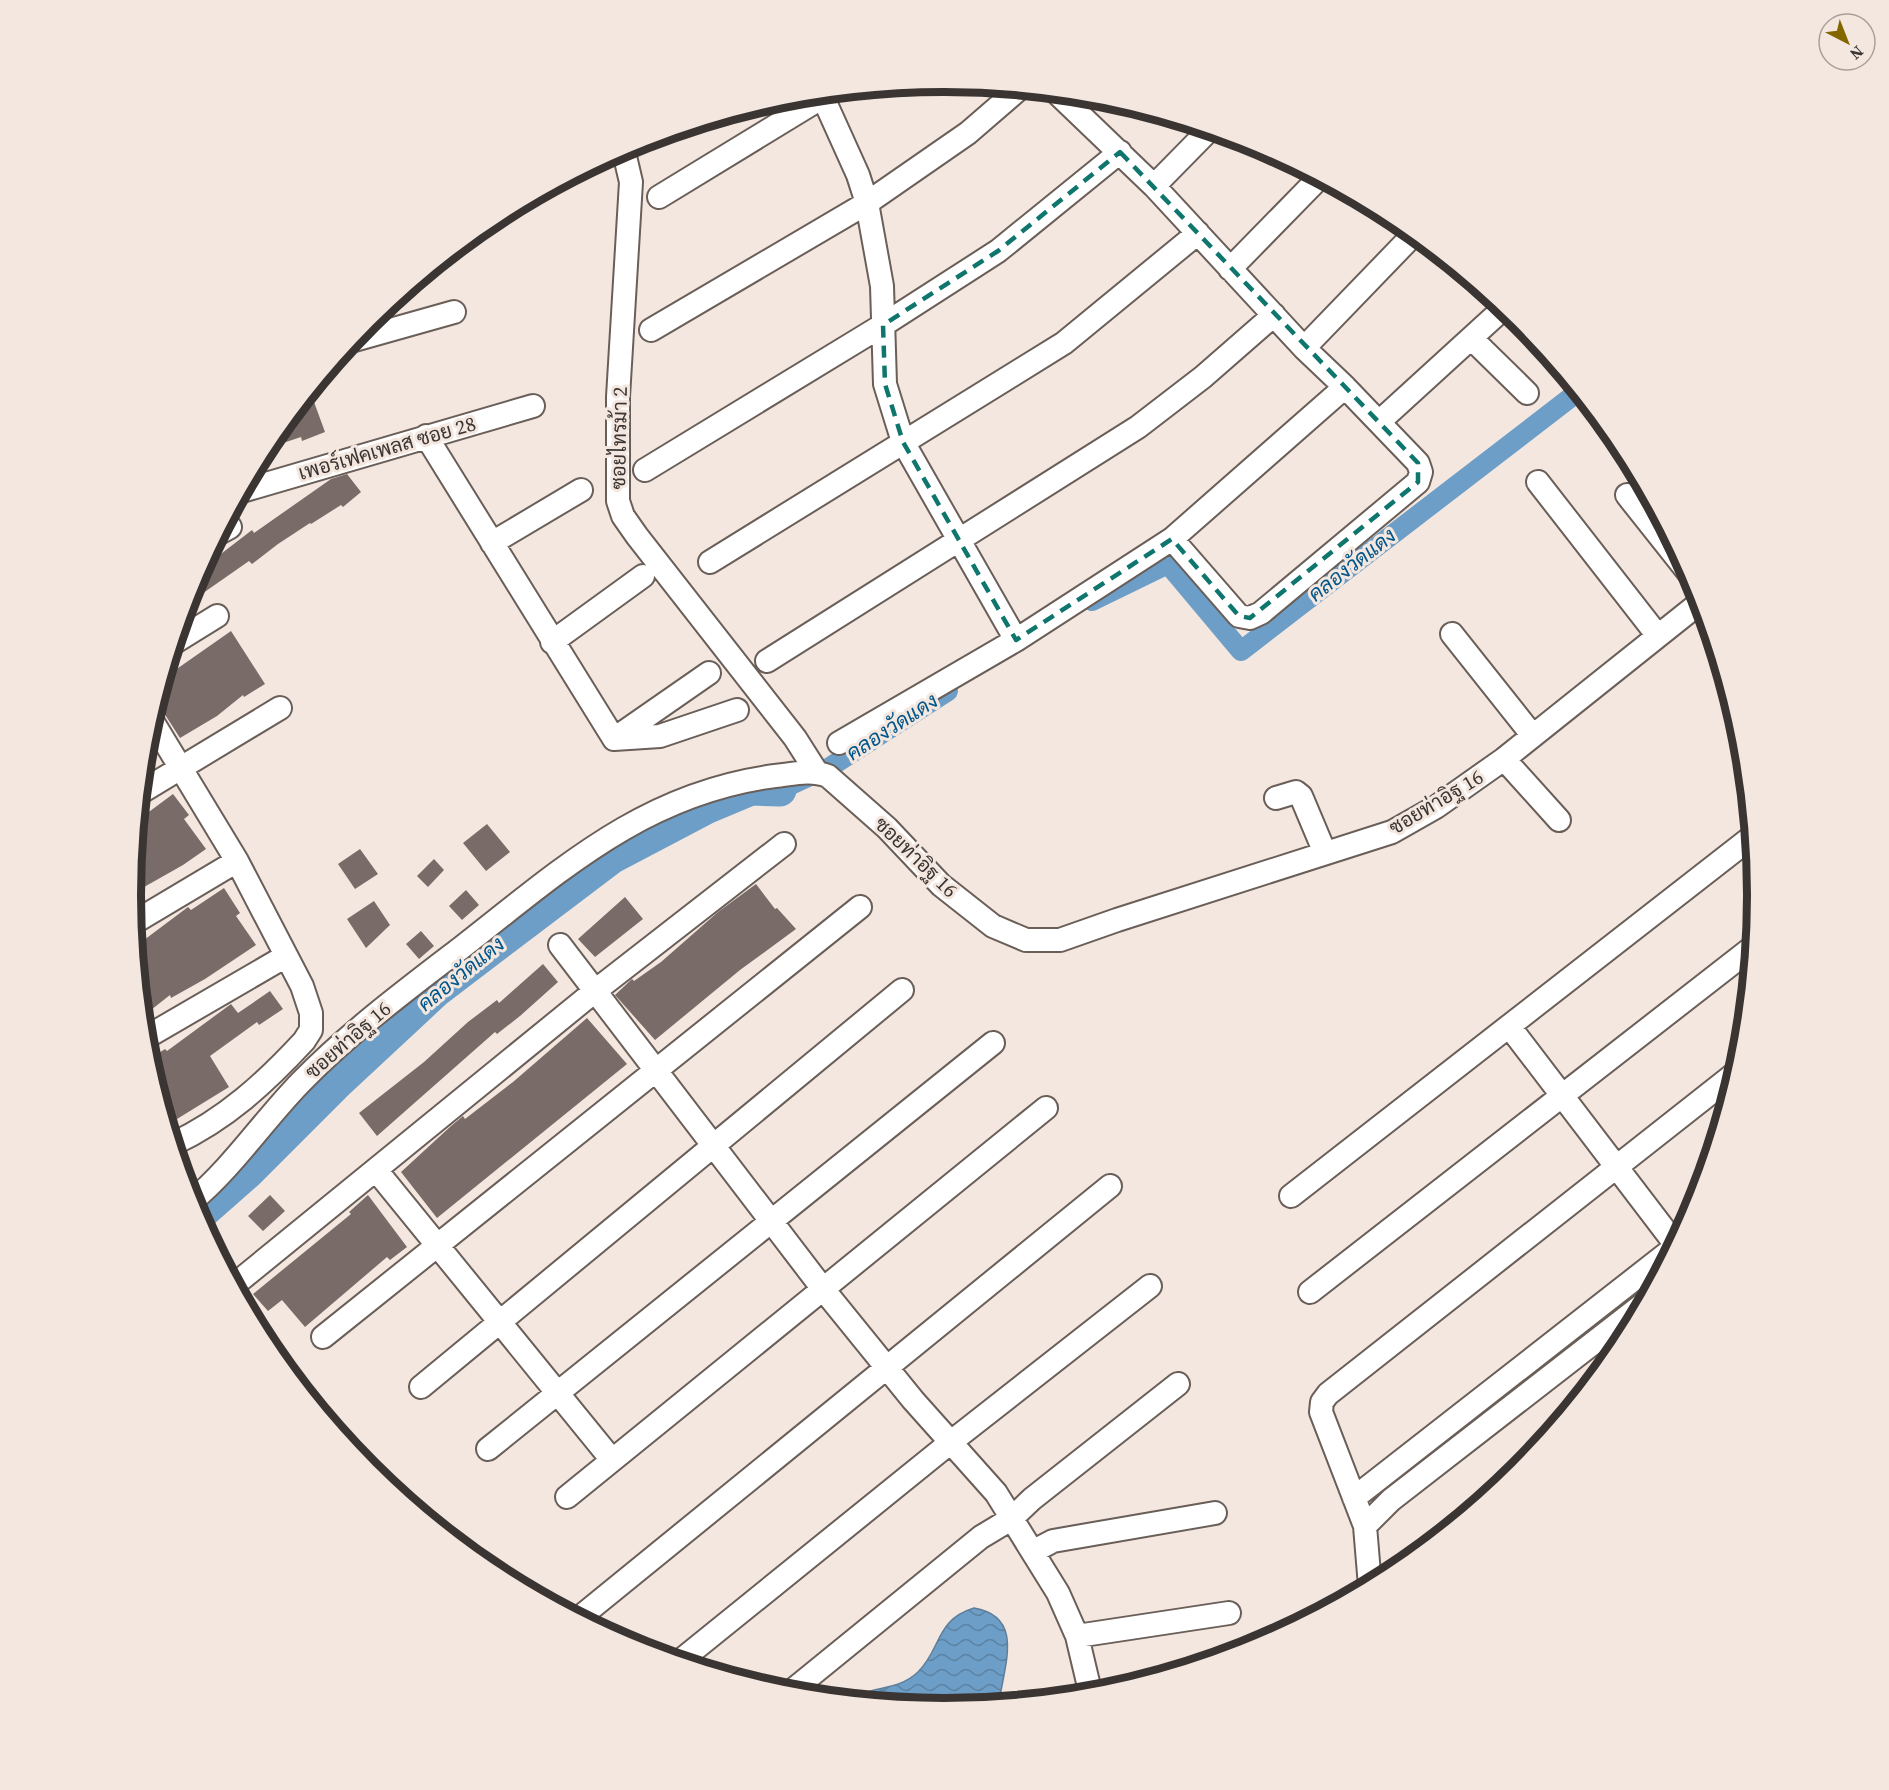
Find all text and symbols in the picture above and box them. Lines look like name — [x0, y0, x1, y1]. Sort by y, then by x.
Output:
north arrow — [1817, 12, 1877, 72]
text: N — [1845, 41, 1869, 65]
street label: ซอยไทรม้า 2 — [604, 386, 634, 490]
street label: เพอร์เฟคเพลส ซอย 28 — [295, 409, 479, 487]
water label: คลองวัดแดง — [1302, 521, 1402, 608]
water label: คลองวัดแดง — [840, 686, 943, 767]
street label: ซอยท่าอิฐ 16 — [1384, 763, 1488, 841]
street label: ซอยท่าอิฐ 16 — [868, 810, 964, 904]
water label: คลองวัดแดง — [411, 930, 510, 1018]
street label: ซอยท่าอิฐ 16 — [299, 995, 397, 1085]

